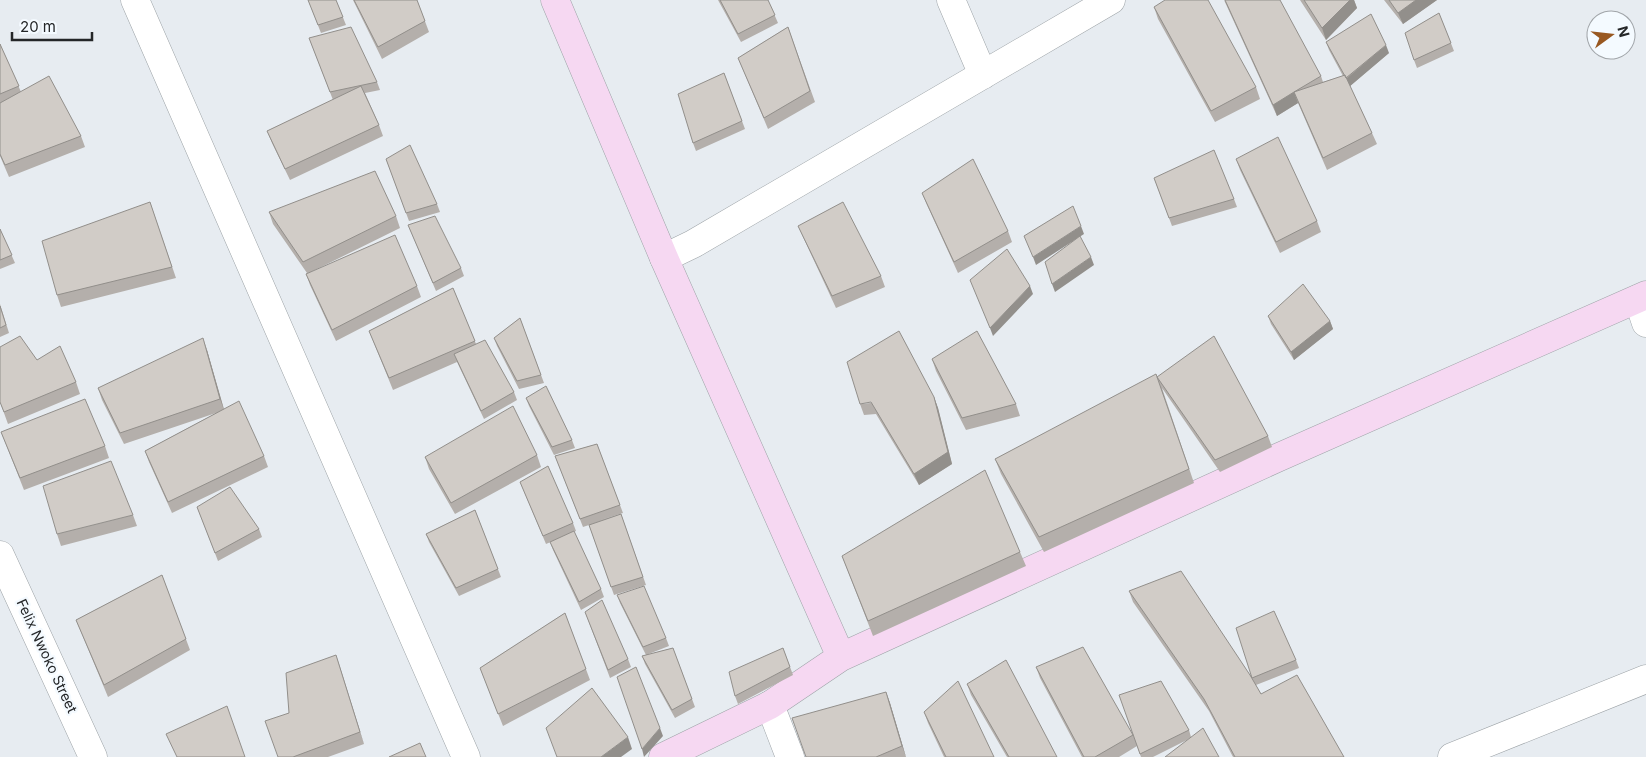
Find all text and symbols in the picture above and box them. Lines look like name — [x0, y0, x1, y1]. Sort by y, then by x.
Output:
scale bar — [12, 10, 92, 42]
north arrow — [1586, 10, 1636, 60]
text: 20 m — [20, 17, 56, 36]
text: N — [1614, 24, 1634, 39]
street label: Felix Nwoko Street — [14, 596, 81, 716]

